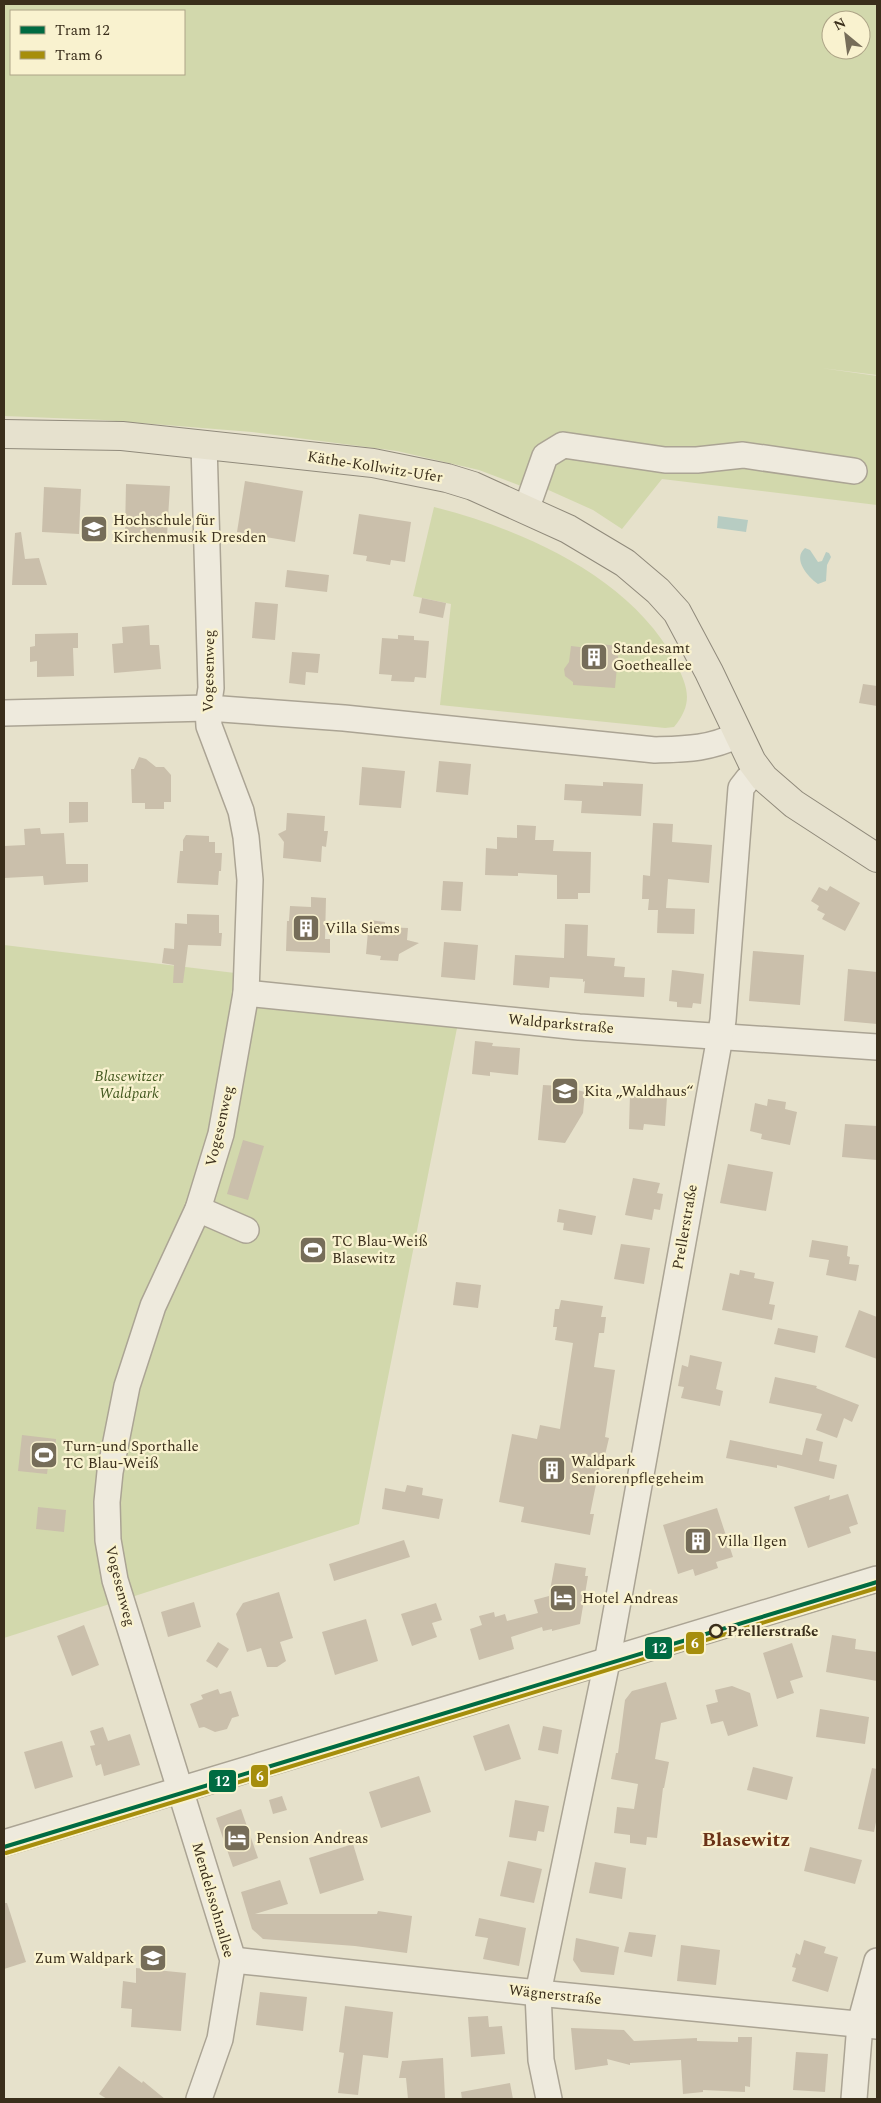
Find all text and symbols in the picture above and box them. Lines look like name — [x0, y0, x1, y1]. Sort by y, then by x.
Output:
legend — [10, 10, 185, 75]
north arrow — [821, 10, 871, 60]
text: N — [830, 12, 850, 36]
text: Tram 12 — [55, 19, 110, 42]
text: Tram 6 — [55, 44, 103, 67]
street label: Käthe-Kollwitz-Ufer — [306, 445, 444, 489]
place label: Hochschule für Kirchenmusik Dresden — [113, 509, 267, 549]
school or university icon: Hochschule für Kirchenmusik Dresden — [79, 514, 109, 544]
street label: Vogesenweg — [197, 629, 221, 713]
place label: Standesamt Goetheallee — [613, 637, 692, 677]
building icon: Standesamt Goetheallee — [579, 642, 609, 672]
building icon: Villa Siems — [291, 913, 321, 943]
place label: Villa Siems — [325, 917, 400, 940]
street label: Waldparkstraße — [507, 1008, 615, 1040]
park label: Blasewitzer Waldpark — [94, 1065, 165, 1105]
school or university icon: Kita „Waldhaus“ — [550, 1076, 580, 1106]
place label: Kita „Waldhaus“ — [584, 1080, 693, 1103]
street label: Vogesenweg — [199, 1083, 241, 1169]
street label: Prellerstraße — [666, 1183, 704, 1271]
place label: TC Blau-Weiß Blasewitz — [332, 1230, 427, 1270]
sports icon: TC Blau-Weiß Blasewitz — [298, 1235, 328, 1265]
place label: Turn-und Sporthalle TC Blau-Weiß — [63, 1435, 199, 1475]
sports icon: Turn-und Sporthalle TC Blau-Weiß — [29, 1440, 59, 1470]
place label: Waldpark Seniorenpflegeheim — [571, 1450, 704, 1490]
building icon: Waldpark Seniorenpflegeheim — [537, 1455, 567, 1485]
building icon: Villa Ilgen — [683, 1526, 713, 1556]
place label: Villa Ilgen — [717, 1530, 787, 1553]
street label: Vogesenweg — [99, 1543, 141, 1629]
hotel icon: Hotel Andreas — [548, 1583, 578, 1613]
place label: Hotel Andreas — [582, 1587, 678, 1610]
place label: Prellerstraße — [727, 1620, 819, 1643]
marker: Prellerstraße — [709, 1624, 723, 1638]
line badge: 6 — [685, 1631, 705, 1655]
text: 6 — [691, 1633, 699, 1654]
line badge: 12 — [644, 1636, 673, 1660]
text: 12 — [651, 1638, 667, 1659]
line badge: 6 — [250, 1764, 269, 1788]
text: 6 — [256, 1766, 264, 1787]
line badge: 12 — [208, 1769, 237, 1793]
text: 12 — [214, 1771, 230, 1792]
hotel icon: Pension Andreas — [222, 1823, 252, 1853]
district label: Blasewitz — [702, 1825, 790, 1855]
place label: Pension Andreas — [256, 1827, 369, 1850]
street label: Mendelssohnallee — [185, 1839, 241, 1961]
school or university icon: Zum Waldpark — [138, 1943, 168, 1973]
place label: Zum Waldpark — [35, 1947, 134, 1970]
street label: Wägnerstraße — [507, 1979, 603, 2011]

